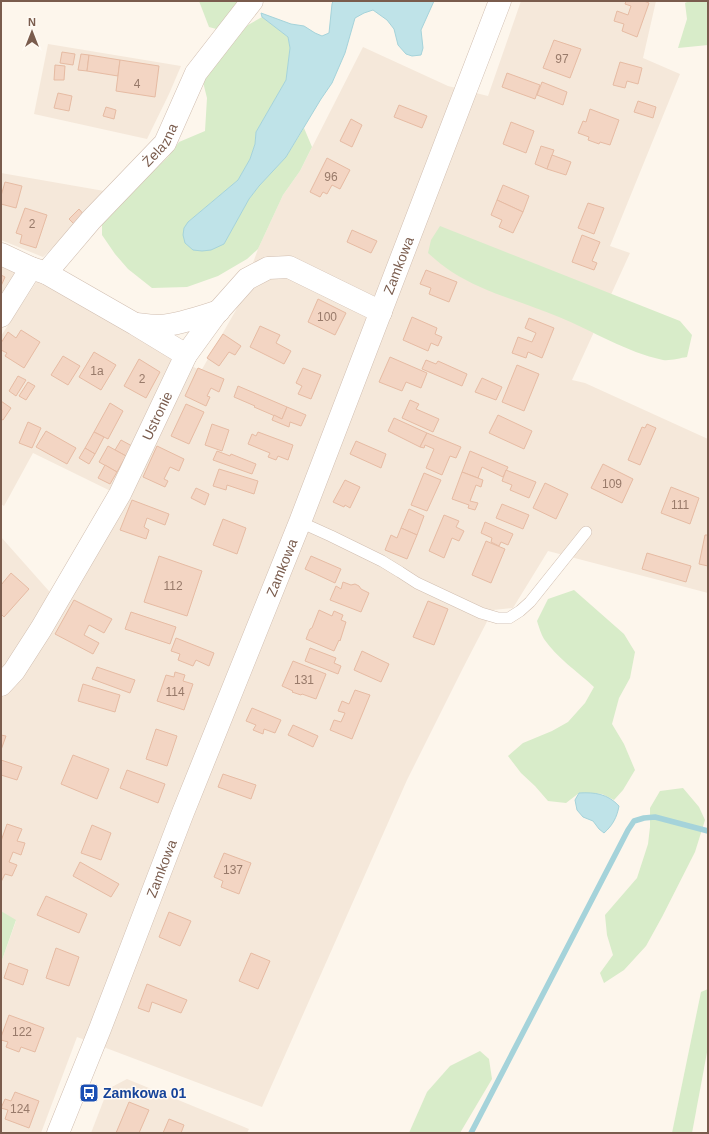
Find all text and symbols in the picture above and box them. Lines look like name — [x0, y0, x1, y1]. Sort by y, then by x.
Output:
north arrow — [12, 12, 52, 52]
text: N — [28, 16, 36, 28]
house number: 97 — [555, 52, 569, 66]
house number: 4 — [134, 77, 141, 91]
street label: Żelazna — [138, 121, 181, 170]
house number: 96 — [324, 170, 338, 184]
house number: 2 — [29, 217, 36, 231]
street label: Zamkowa — [380, 234, 417, 297]
house number: 100 — [317, 310, 337, 324]
house number: 1a — [90, 364, 104, 378]
house number: 2 — [139, 372, 146, 386]
street label: Ustronie — [139, 389, 176, 443]
house number: 109 — [602, 477, 622, 491]
house number: 111 — [671, 498, 689, 512]
street label: Zamkowa — [263, 536, 300, 599]
house number: 112 — [163, 579, 183, 593]
house number: 131 — [294, 673, 314, 687]
house number: 114 — [165, 685, 185, 699]
street label: Zamkowa — [143, 837, 180, 900]
house number: 137 — [223, 863, 243, 877]
house number: 122 — [12, 1025, 32, 1039]
bus stop icon: Zamkowa 01 — [78, 1082, 100, 1104]
place label: Zamkowa 01 — [103, 1085, 186, 1101]
house number: 124 — [10, 1102, 30, 1116]

